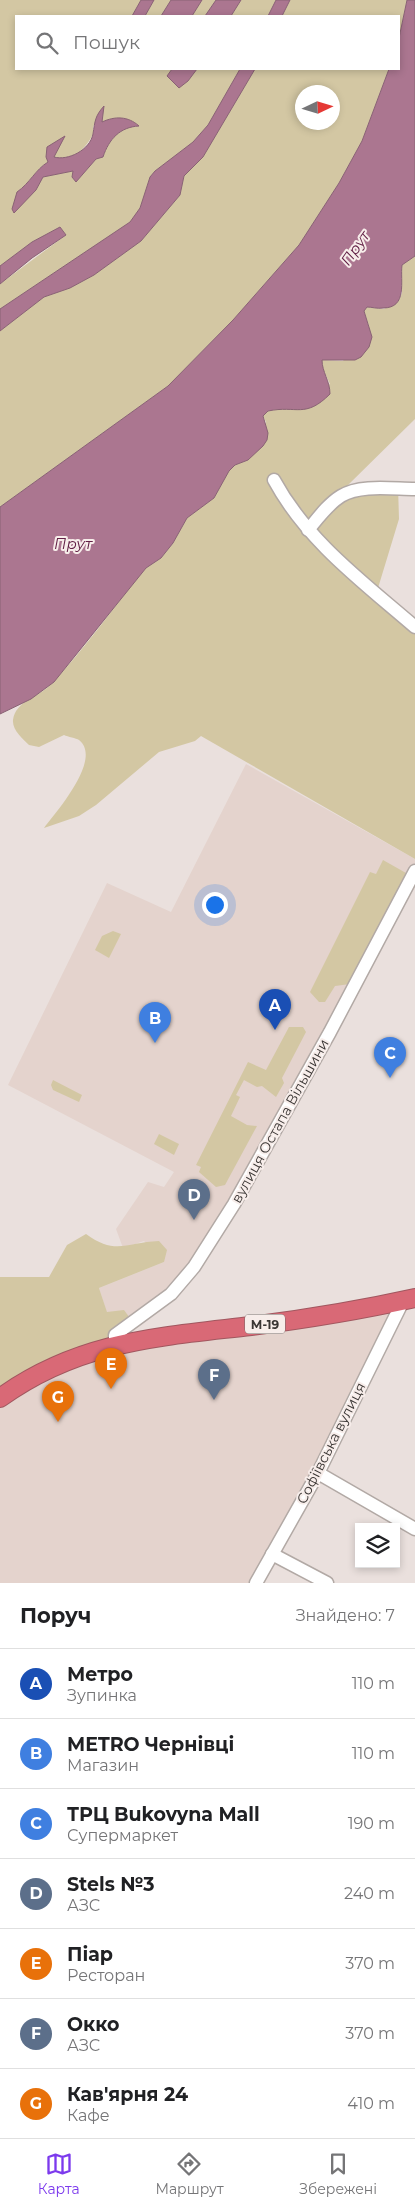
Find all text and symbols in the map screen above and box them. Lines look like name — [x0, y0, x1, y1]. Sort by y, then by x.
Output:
search box — [15, 15, 400, 70]
icon: search — [33, 29, 61, 57]
text: Пошук — [73, 31, 140, 54]
north arrow — [295, 85, 340, 130]
water label: Прут — [336, 226, 374, 269]
water label: Прут — [54, 534, 93, 553]
your location — [202, 892, 228, 918]
pin: A — [259, 989, 291, 1030]
pin: B — [139, 1002, 171, 1043]
street label: вулиця Остапа Вільшини — [227, 1036, 333, 1206]
pin: C — [374, 1037, 406, 1078]
pin: D — [178, 1179, 210, 1220]
road number: М-19 — [245, 1315, 285, 1334]
pin: E — [95, 1348, 127, 1389]
pin: F — [198, 1359, 230, 1400]
street label: Софіївська вулиця — [293, 1379, 369, 1507]
pin: G — [42, 1381, 74, 1422]
map controls — [355, 1523, 400, 1568]
button: layers — [355, 1523, 400, 1568]
text: Поруч — [20, 1603, 91, 1628]
text: Знайдено: 7 — [296, 1606, 395, 1625]
text: Метро — [67, 1663, 133, 1686]
text: A — [30, 1674, 42, 1693]
text: 110 m — [352, 1674, 395, 1693]
text: Зупинка — [67, 1686, 137, 1705]
text: METRO Чернівці — [67, 1733, 234, 1756]
text: B — [30, 1744, 42, 1763]
text: 110 m — [352, 1744, 395, 1763]
text: Магазин — [67, 1756, 139, 1775]
text: ТРЦ Bukovyna Mall — [67, 1803, 260, 1826]
text: C — [30, 1814, 42, 1833]
text: 190 m — [348, 1814, 395, 1833]
text: Супермаркет — [67, 1826, 178, 1845]
text: Stels №3 — [67, 1873, 155, 1896]
text: D — [29, 1884, 43, 1903]
text: 240 m — [344, 1884, 395, 1903]
text: АЗС — [67, 1896, 100, 1915]
text: Піар — [67, 1943, 113, 1966]
text: E — [31, 1954, 41, 1973]
text: 370 m — [345, 1954, 395, 1973]
text: Ресторан — [67, 1966, 145, 1985]
text: Окко — [67, 2013, 120, 2036]
text: F — [31, 2024, 41, 2043]
text: 370 m — [345, 2024, 395, 2043]
text: АЗС — [67, 2036, 100, 2055]
text: Кав'ярня 24 — [67, 2083, 188, 2106]
text: G — [30, 2094, 42, 2113]
text: 410 m — [347, 2094, 395, 2113]
text: Кафе — [67, 2106, 110, 2125]
tab: Карта — [38, 2150, 80, 2198]
tab: Маршрут — [155, 2150, 224, 2198]
tab: Збережені — [299, 2150, 377, 2198]

